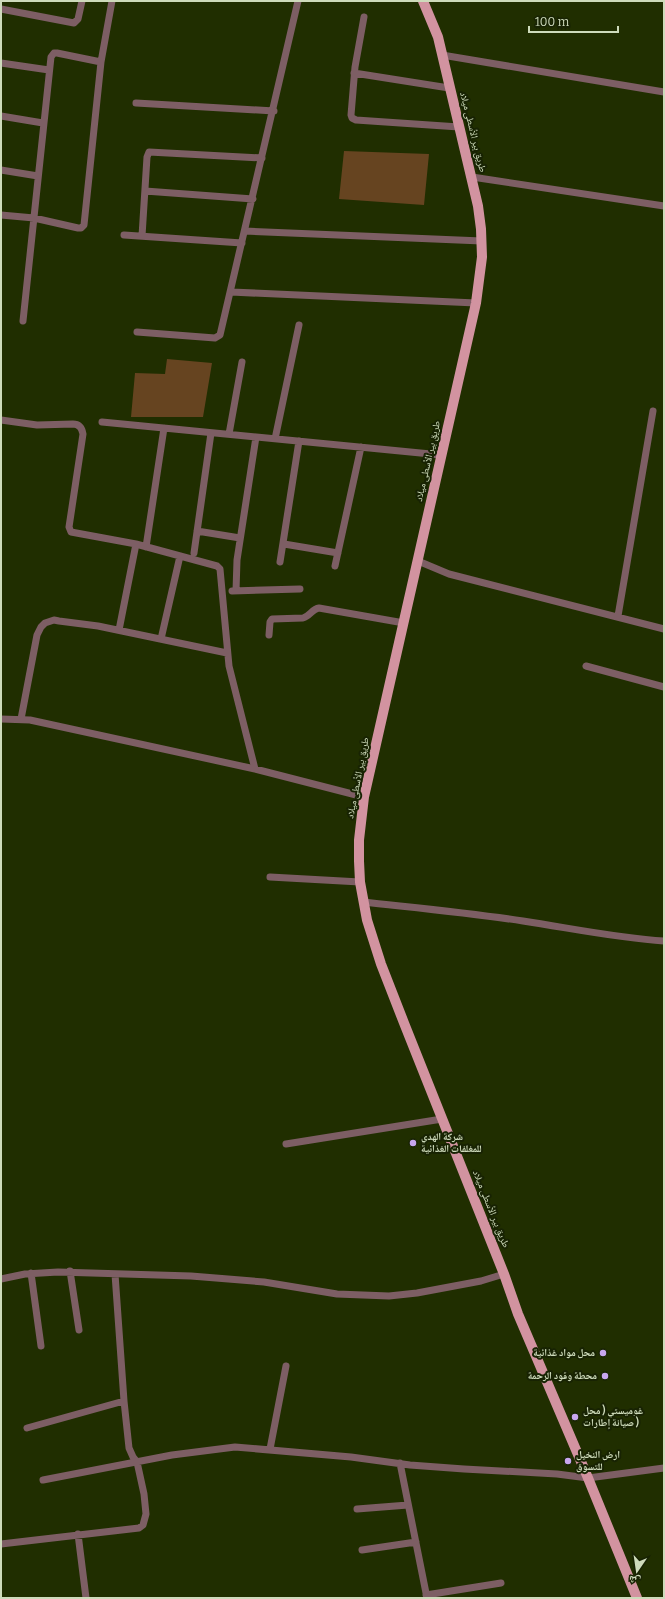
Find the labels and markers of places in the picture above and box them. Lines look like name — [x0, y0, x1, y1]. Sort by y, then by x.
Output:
place label: شركة الهدي للمغلفات الغذائية — [421, 1131, 482, 1155]
marker: شركة الهدي للمغلفات الغذائية — [408, 1138, 418, 1148]
place label: محل مواد غذائية — [533, 1347, 595, 1359]
marker: محل مواد غذائية — [598, 1348, 608, 1358]
place label: محطة وقود الرحمة — [528, 1370, 597, 1382]
marker: محطة وقود الرحمة — [600, 1371, 610, 1381]
place label: غوميستي ( محل صيانة إطارات ) — [583, 1404, 643, 1430]
marker: غوميستي ( محل صيانة إطارات ) — [570, 1412, 580, 1422]
place label: ارض النخيل للتسوق — [576, 1449, 620, 1473]
marker: ارض النخيل للتسوق — [563, 1456, 573, 1466]

